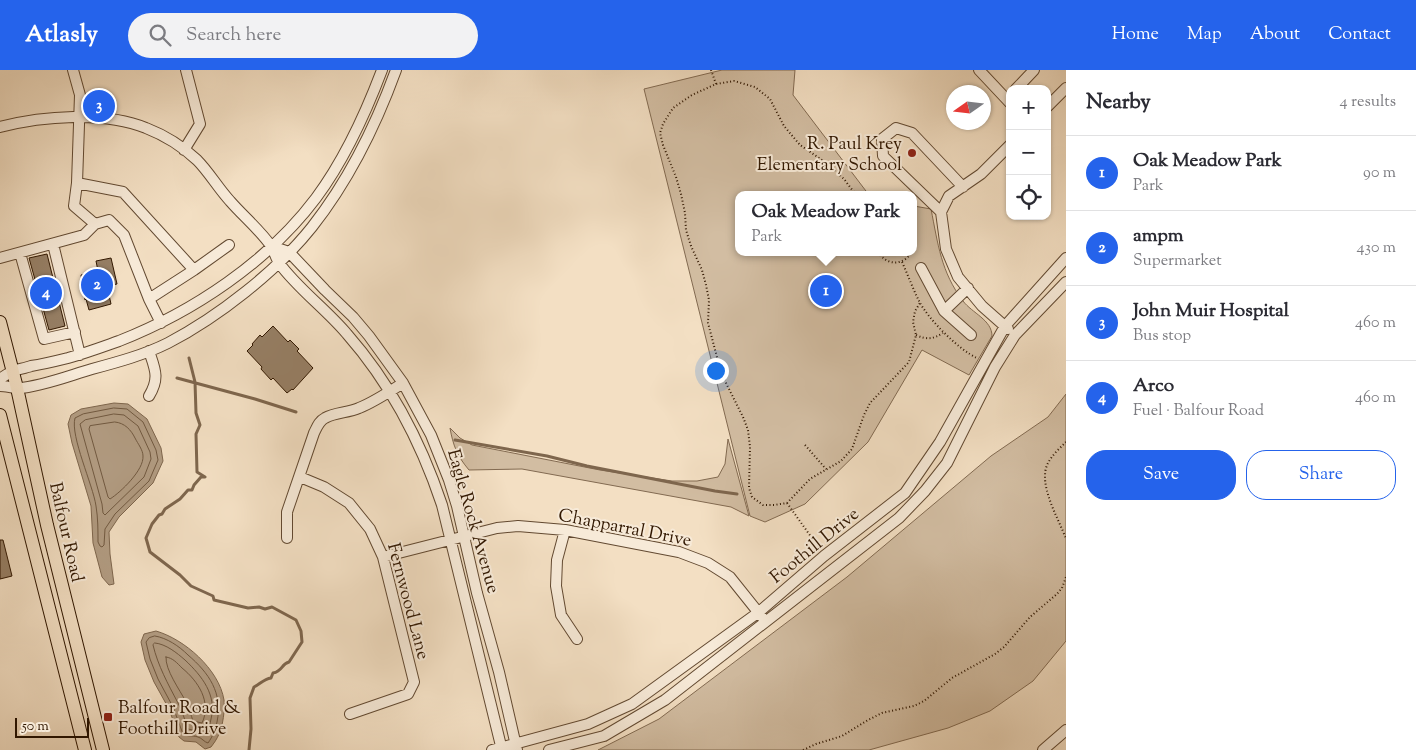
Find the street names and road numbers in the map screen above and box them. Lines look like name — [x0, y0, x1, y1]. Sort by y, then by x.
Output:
street label: Eagle Rock Avenue — [439, 446, 505, 597]
street label: Balfour Road — [41, 480, 89, 585]
street label: Foothill Drive — [765, 502, 866, 591]
street label: Chapparral Drive — [556, 503, 693, 555]
street label: Fernwood Lane — [379, 540, 435, 663]

